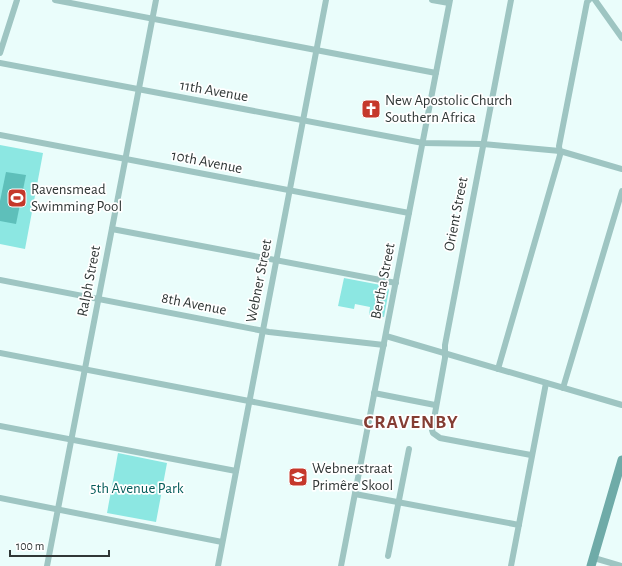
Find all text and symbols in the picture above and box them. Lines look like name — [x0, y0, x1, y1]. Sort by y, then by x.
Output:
street label: 11th Avenue — [179, 78, 249, 104]
place label: New Apostolic Church Southern Africa — [385, 93, 512, 125]
church icon: New Apostolic Church Southern Africa — [360, 98, 382, 120]
street label: 10th Avenue — [170, 148, 244, 176]
street label: Orient Street — [441, 175, 471, 252]
place label: Ravensmead Swimming Pool — [31, 182, 122, 214]
sports icon: Ravensmead Swimming Pool — [6, 187, 28, 209]
street label: Webner Street — [244, 238, 274, 324]
street label: Bertha Street — [368, 242, 398, 320]
street label: Ralph Street — [75, 244, 103, 318]
street label: 8th Avenue — [160, 290, 228, 318]
district label: CRAVENBY — [363, 413, 459, 432]
place label: Webnerstraat Primêre Skool — [312, 461, 393, 493]
school or university icon: Webnerstraat Primêre Skool — [287, 466, 309, 488]
park label: 5th Avenue Park — [90, 481, 184, 496]
scale bar — [10, 532, 109, 558]
text: 100 m — [16, 540, 44, 552]

